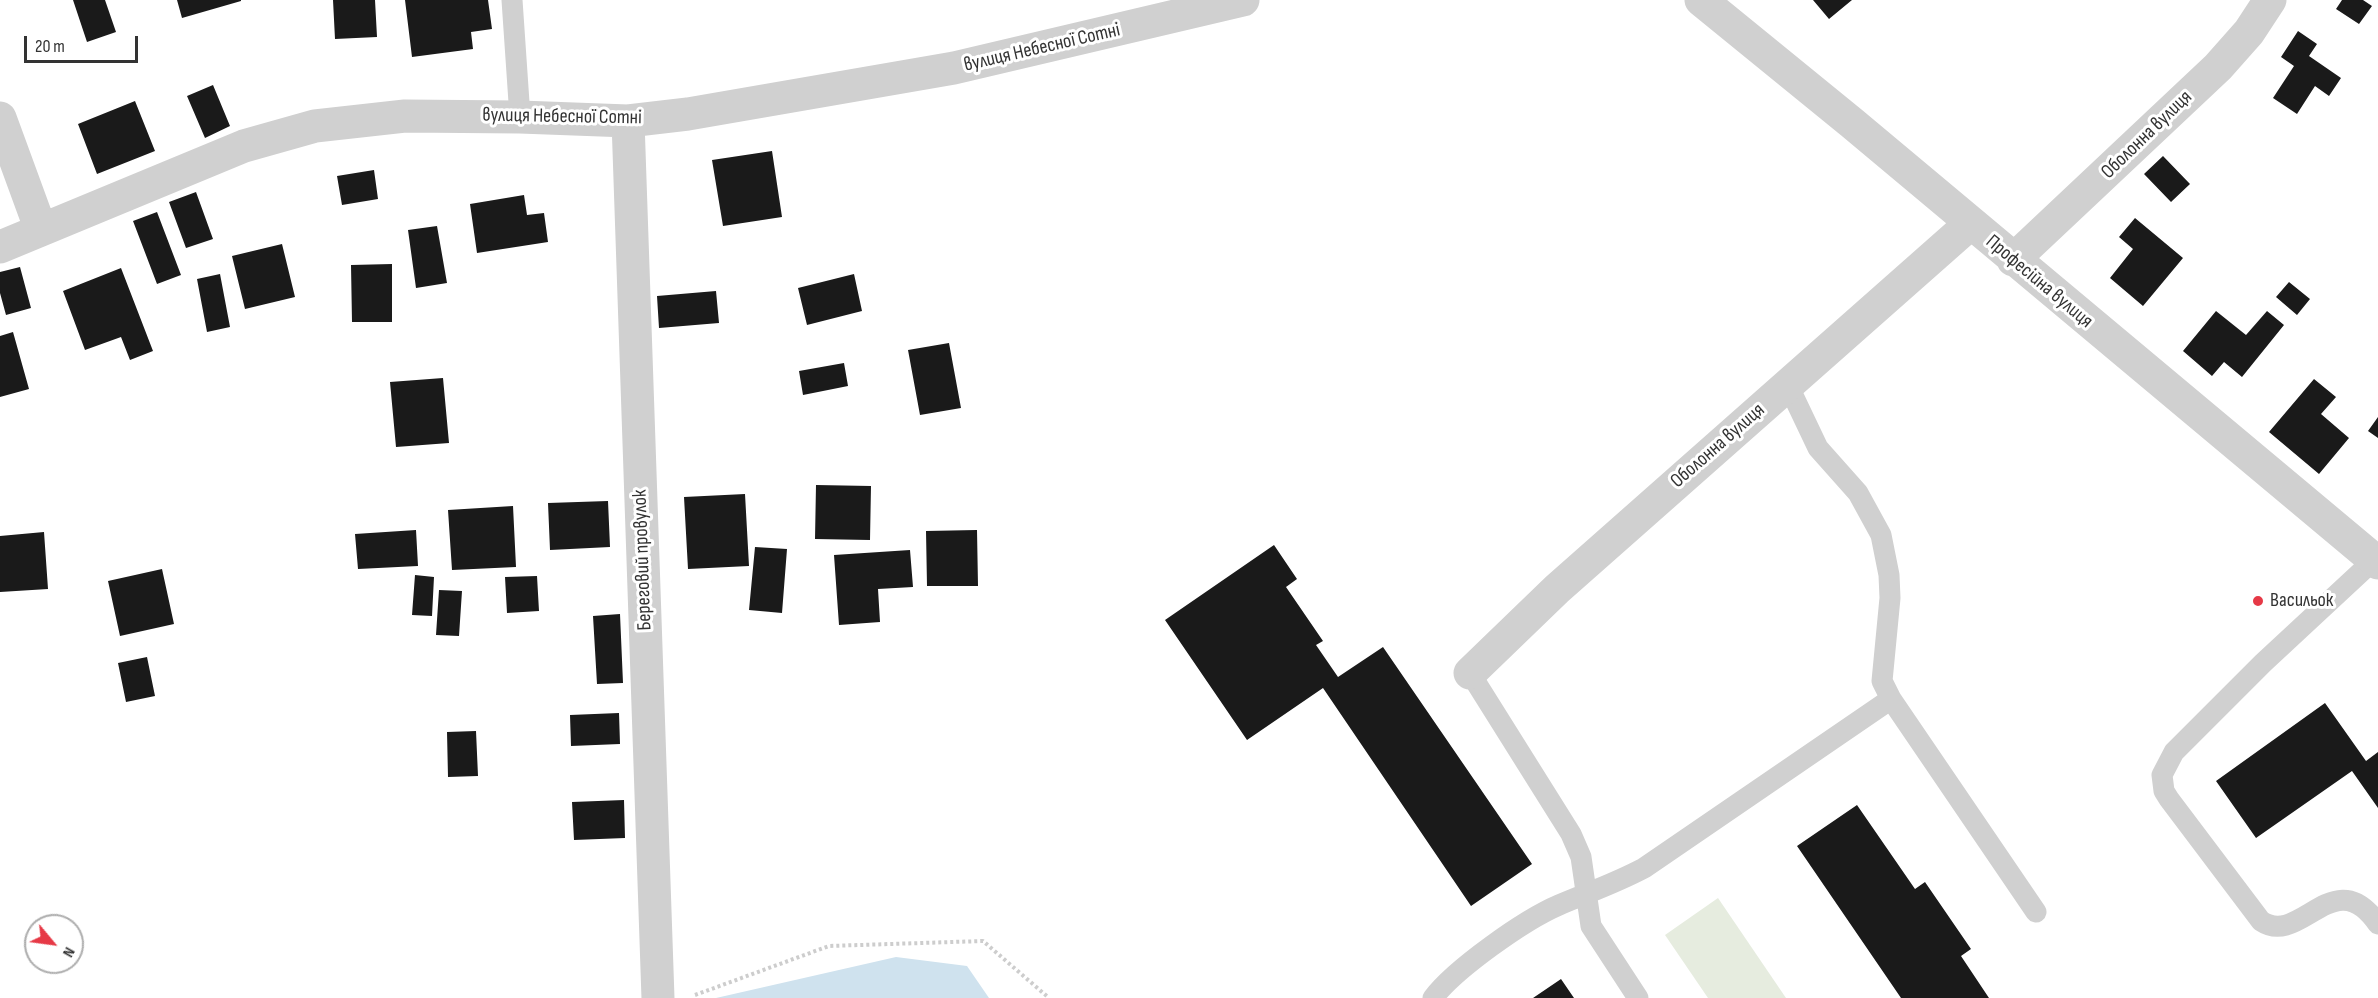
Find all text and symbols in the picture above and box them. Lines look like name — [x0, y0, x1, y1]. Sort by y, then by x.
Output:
street label: вулиця Небесної Сотні — [962, 18, 1122, 78]
scale bar — [27, 24, 141, 62]
text: 20 m — [35, 36, 65, 57]
street label: Оболонна вулиця — [2097, 86, 2197, 184]
street label: вулиця Небесної Сотні — [482, 104, 642, 130]
street label: Професійна вулиця — [1981, 230, 2097, 334]
street label: Оболонна вулиця — [1666, 399, 1770, 493]
street label: Береговий провулок — [629, 489, 657, 631]
place label: Васильок — [2270, 589, 2333, 613]
marker: Васильок — [2251, 594, 2265, 608]
north arrow — [24, 914, 84, 974]
text: N — [58, 944, 79, 960]

